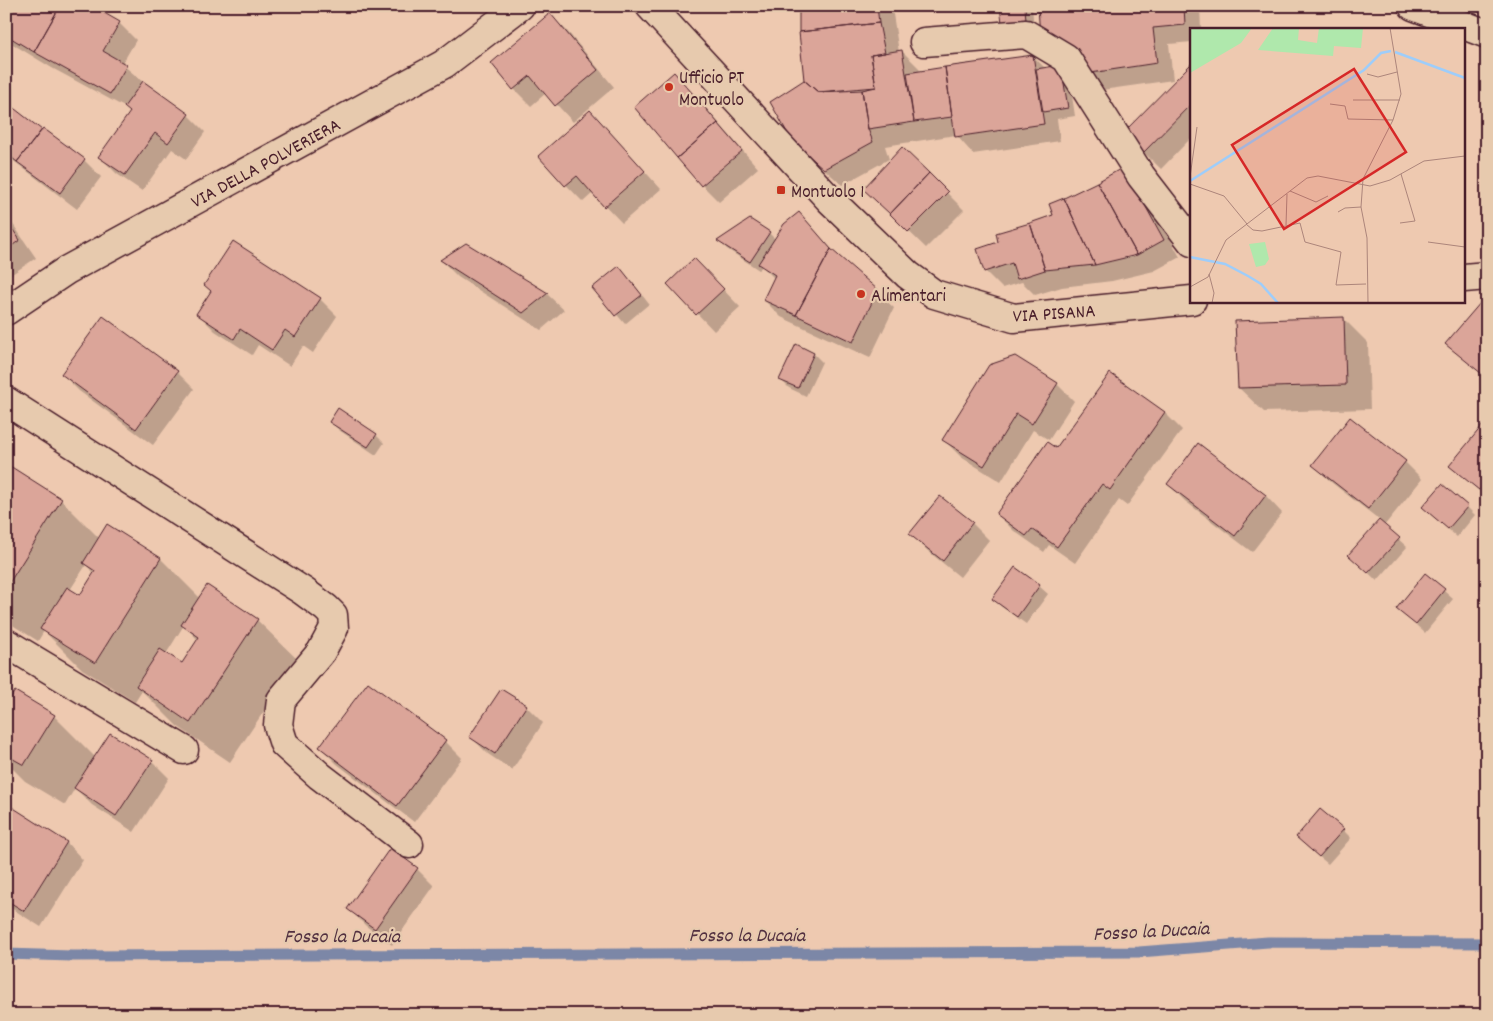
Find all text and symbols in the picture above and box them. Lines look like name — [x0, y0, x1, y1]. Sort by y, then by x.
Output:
inset map — [1190, 28, 1466, 302]
place label: Ufficio PT Montuolo — [679, 66, 745, 115]
marker: Ufficio PT Montuolo — [663, 81, 675, 93]
street label: VIA DELLA POLVERIERA — [187, 113, 346, 217]
place label: Montuolo 1 — [791, 180, 865, 207]
marker: Montuolo 1 — [775, 184, 787, 196]
place label: Alimentari — [871, 284, 947, 311]
marker: Alimentari — [855, 288, 867, 300]
street label: VIA PISANA — [1012, 299, 1096, 332]
water label: Fosso la Ducaia — [1092, 916, 1212, 950]
water label: Fosso la Ducaia — [689, 923, 807, 951]
water label: Fosso la Ducaia — [284, 924, 402, 952]

